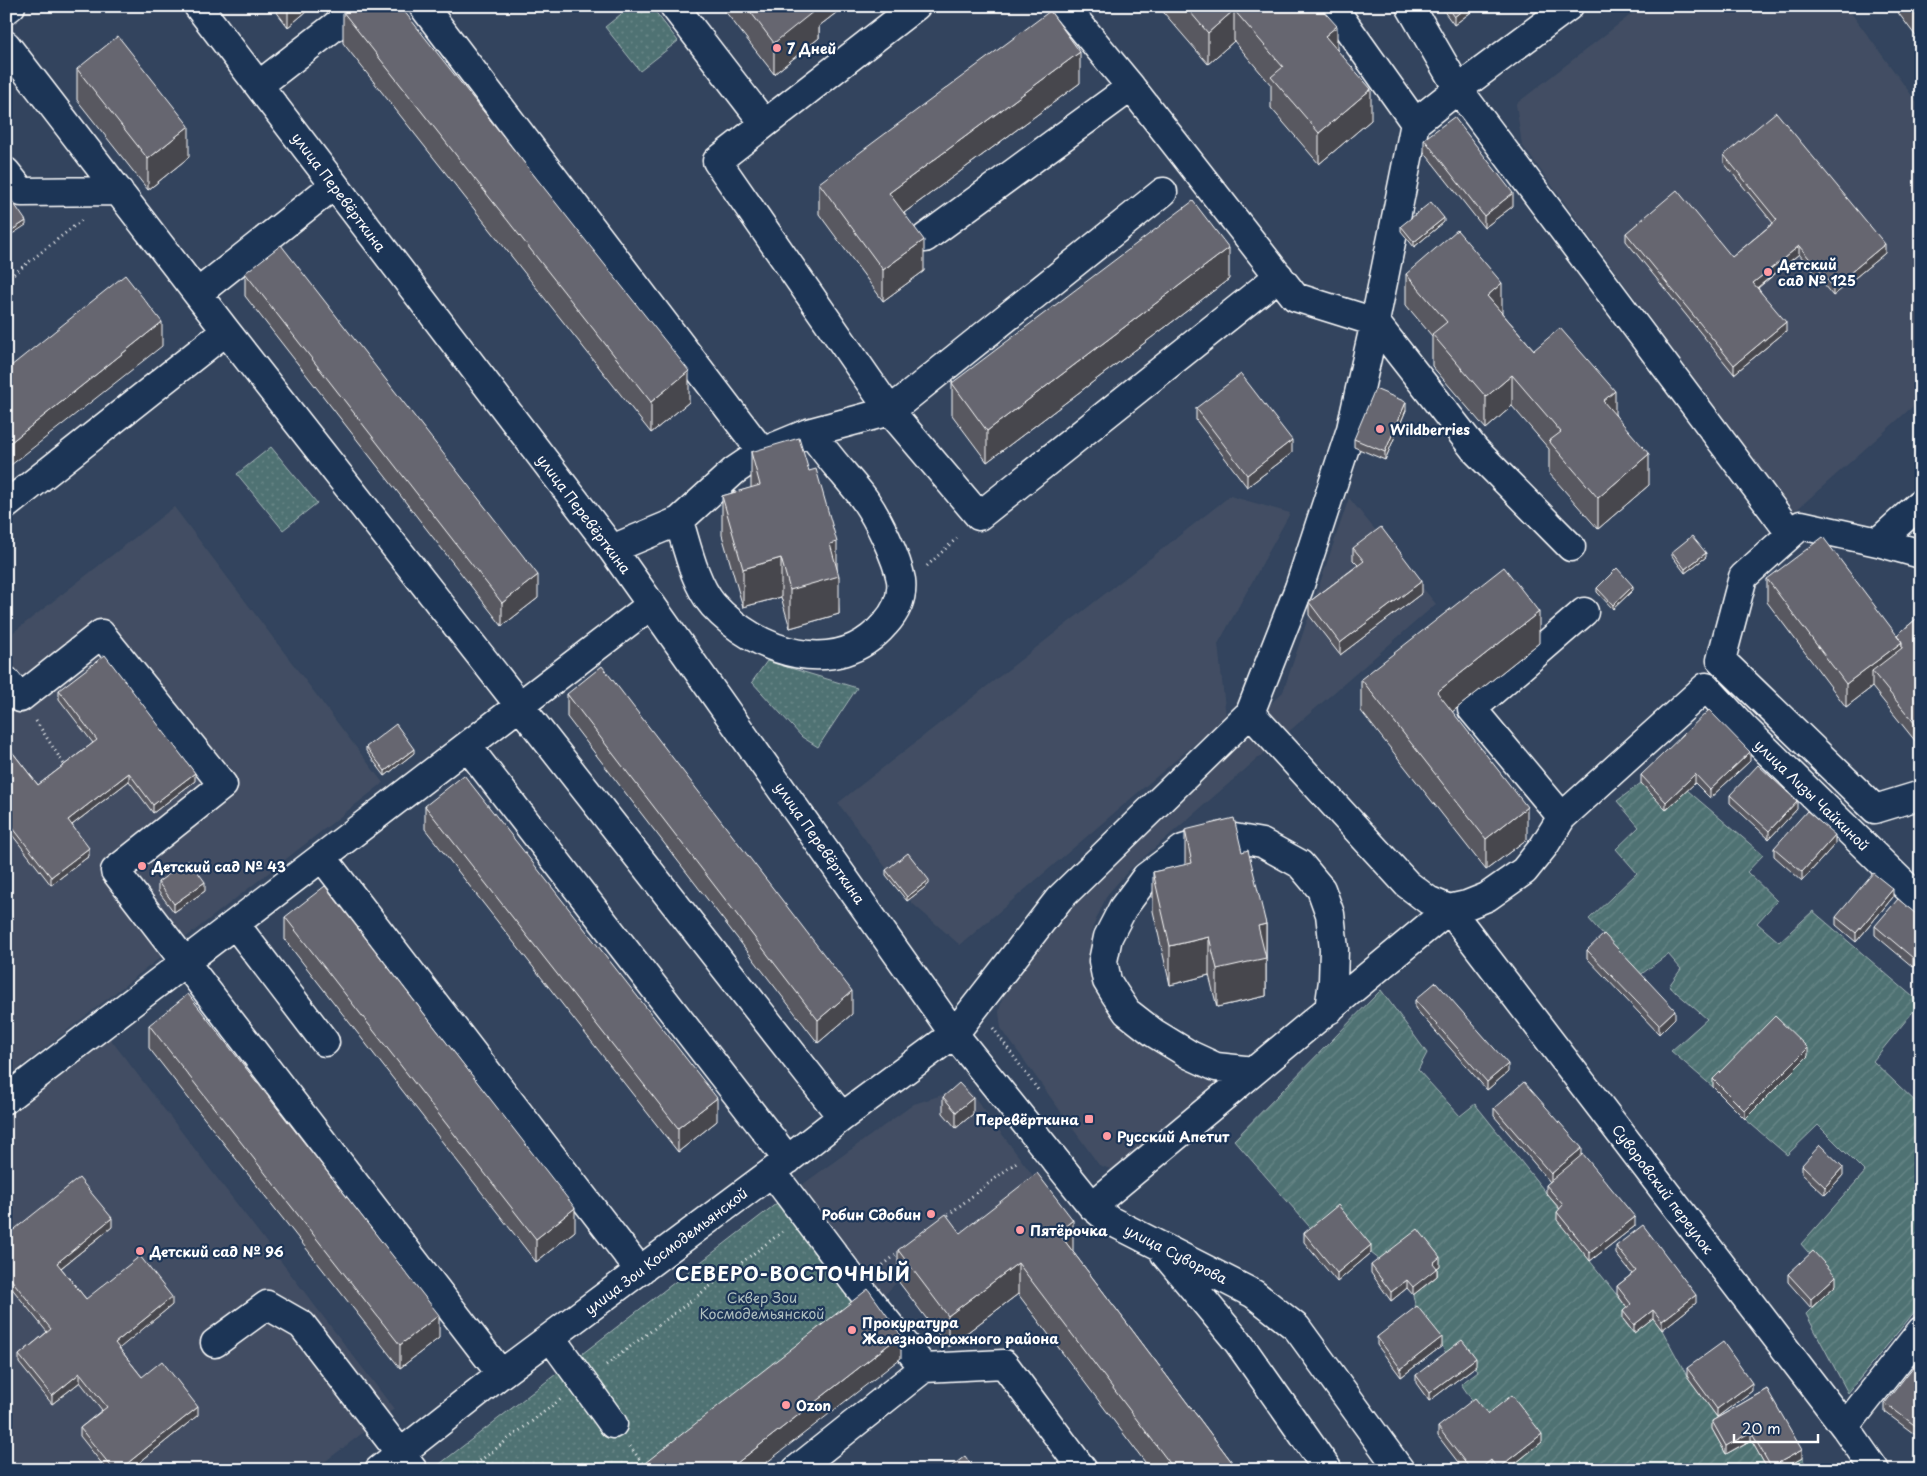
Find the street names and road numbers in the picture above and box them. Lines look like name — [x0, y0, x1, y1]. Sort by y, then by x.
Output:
street label: улица Перевёрткина — [287, 128, 391, 256]
street label: улица Перевёрткина — [532, 450, 636, 578]
street label: улица Лизы Чайкиной — [1750, 735, 1874, 855]
street label: улица Перевёрткина — [770, 778, 870, 908]
street label: Суворовский переулок — [1607, 1120, 1719, 1259]
street label: улица Зои Космодемьянской — [580, 1183, 752, 1319]
street label: улица Суворова — [1121, 1219, 1231, 1289]

